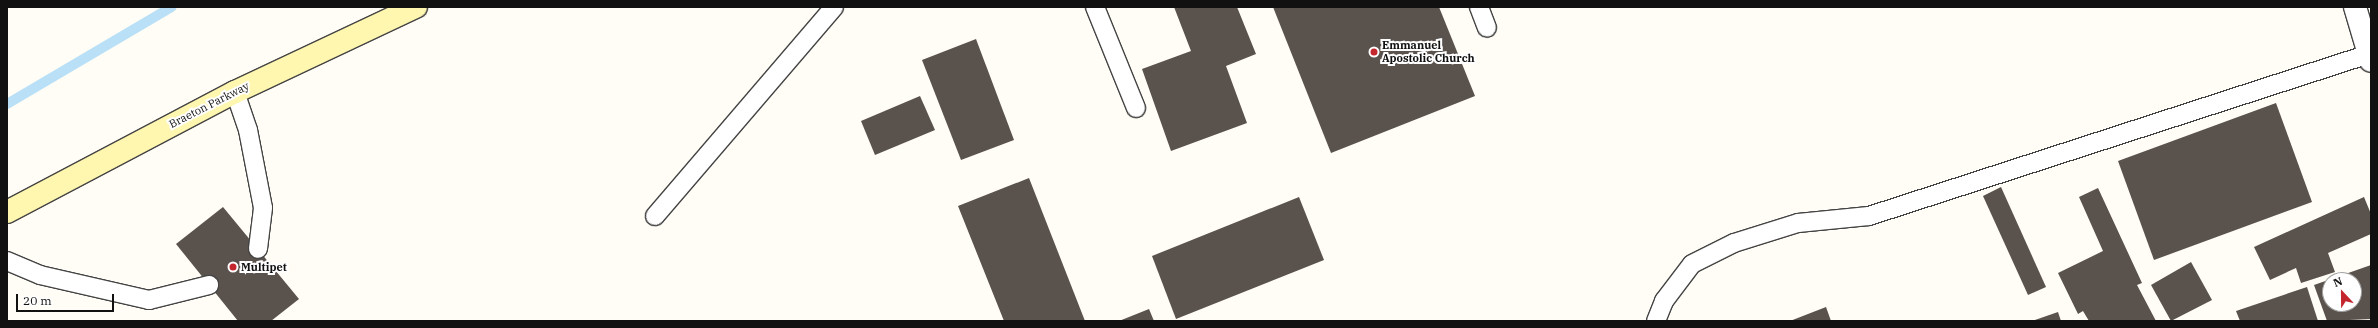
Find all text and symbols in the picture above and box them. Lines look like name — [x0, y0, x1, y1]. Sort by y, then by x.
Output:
place label: Emmanuel Apostolic Church — [1382, 39, 1475, 65]
marker: Emmanuel Apostolic Church — [1369, 47, 1379, 57]
street label: Braeton Parkway — [167, 79, 251, 131]
place label: Multipet — [241, 260, 287, 274]
marker: Multipet — [228, 262, 238, 272]
north arrow — [2322, 272, 2362, 312]
text: N — [2331, 274, 2345, 290]
scale bar — [18, 286, 116, 312]
text: 20 m — [23, 293, 52, 308]

